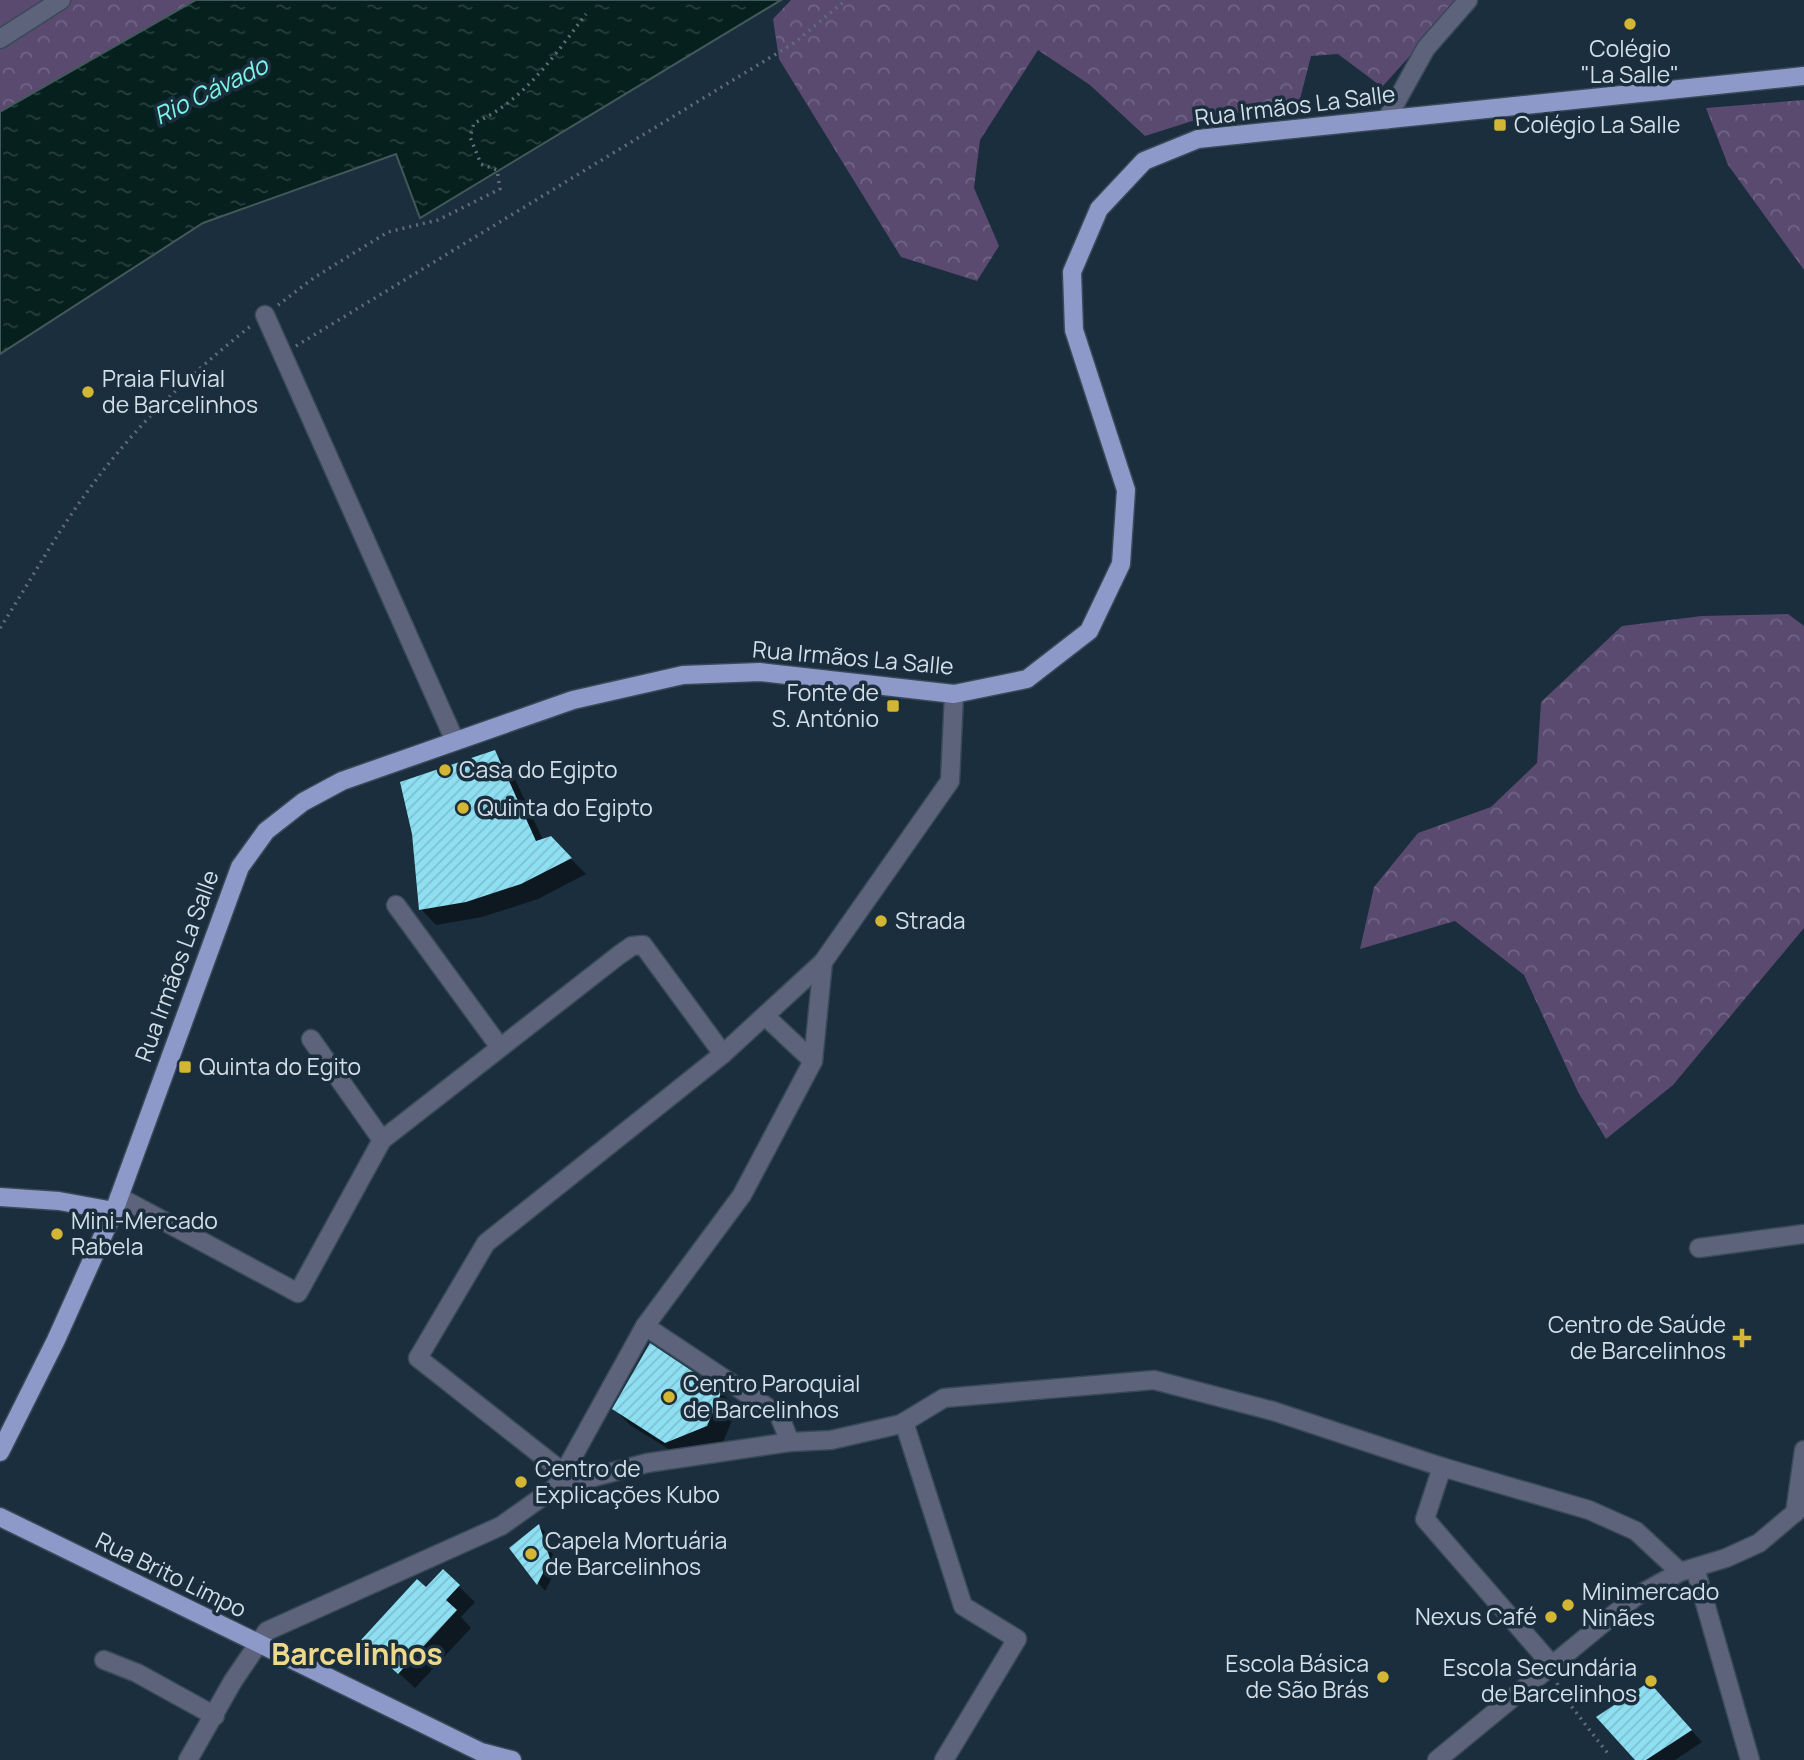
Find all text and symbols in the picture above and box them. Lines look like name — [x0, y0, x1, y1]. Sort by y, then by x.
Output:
marker: Colégio "La Salle" — [1622, 16, 1638, 32]
place label: Colégio "La Salle" — [1581, 32, 1679, 90]
water label: Rio Cávado — [148, 47, 274, 131]
street label: Rua Irmãos La Salle — [1193, 77, 1397, 133]
place label: Colégio La Salle — [1514, 108, 1680, 140]
marker: Colégio La Salle — [1492, 117, 1508, 133]
place label: Praia Fluvial de Barcelinhos — [102, 362, 258, 420]
marker: Praia Fluvial de Barcelinhos — [80, 384, 96, 400]
street label: Rua Irmãos La Salle — [751, 632, 955, 682]
place label: Fonte de S. António — [772, 676, 879, 734]
marker: Fonte de S. António — [885, 698, 901, 714]
place label: Casa do Egipto — [459, 753, 618, 785]
marker: Casa do Egipto — [437, 762, 453, 778]
place label: Quinta do Egipto — [477, 791, 653, 823]
marker: Quinta do Egipto — [455, 800, 471, 816]
street label: Rua Irmãos La Salle — [126, 865, 226, 1066]
place label: Strada — [895, 904, 965, 936]
marker: Strada — [873, 913, 889, 929]
place label: Quinta do Egito — [199, 1050, 361, 1082]
marker: Quinta do Egito — [177, 1059, 193, 1075]
place label: Mini-Mercado Rabela — [71, 1204, 218, 1262]
marker: Mini-Mercado Rabela — [49, 1226, 65, 1242]
place label: Centro de Saúde de Barcelinhos — [1548, 1308, 1726, 1366]
marker: Centro de Saúde de Barcelinhos — [1732, 1328, 1752, 1348]
place label: Centro Paroquial de Barcelinhos — [683, 1367, 860, 1425]
marker: Centro Paroquial de Barcelinhos — [661, 1389, 677, 1405]
place label: Centro de Explicações Kubo — [535, 1452, 720, 1510]
marker: Centro de Explicações Kubo — [513, 1474, 529, 1490]
street label: Rua Brito Limpo — [91, 1524, 252, 1624]
place label: Capela Mortuária de Barcelinhos — [545, 1524, 727, 1582]
marker: Capela Mortuária de Barcelinhos — [523, 1546, 539, 1562]
place label: Minimercado Ninães — [1582, 1575, 1719, 1633]
marker: Minimercado Ninães — [1560, 1597, 1576, 1613]
place label: Nexus Café — [1415, 1600, 1537, 1632]
marker: Nexus Café — [1543, 1609, 1559, 1625]
district label: Barcelinhos — [271, 1633, 443, 1674]
place label: Escola Básica de São Brás — [1225, 1647, 1369, 1705]
place label: Escola Secundária de Barcelinhos — [1443, 1651, 1637, 1709]
marker: Escola Básica de São Brás — [1375, 1669, 1391, 1685]
marker: Escola Secundária de Barcelinhos — [1643, 1673, 1659, 1689]

